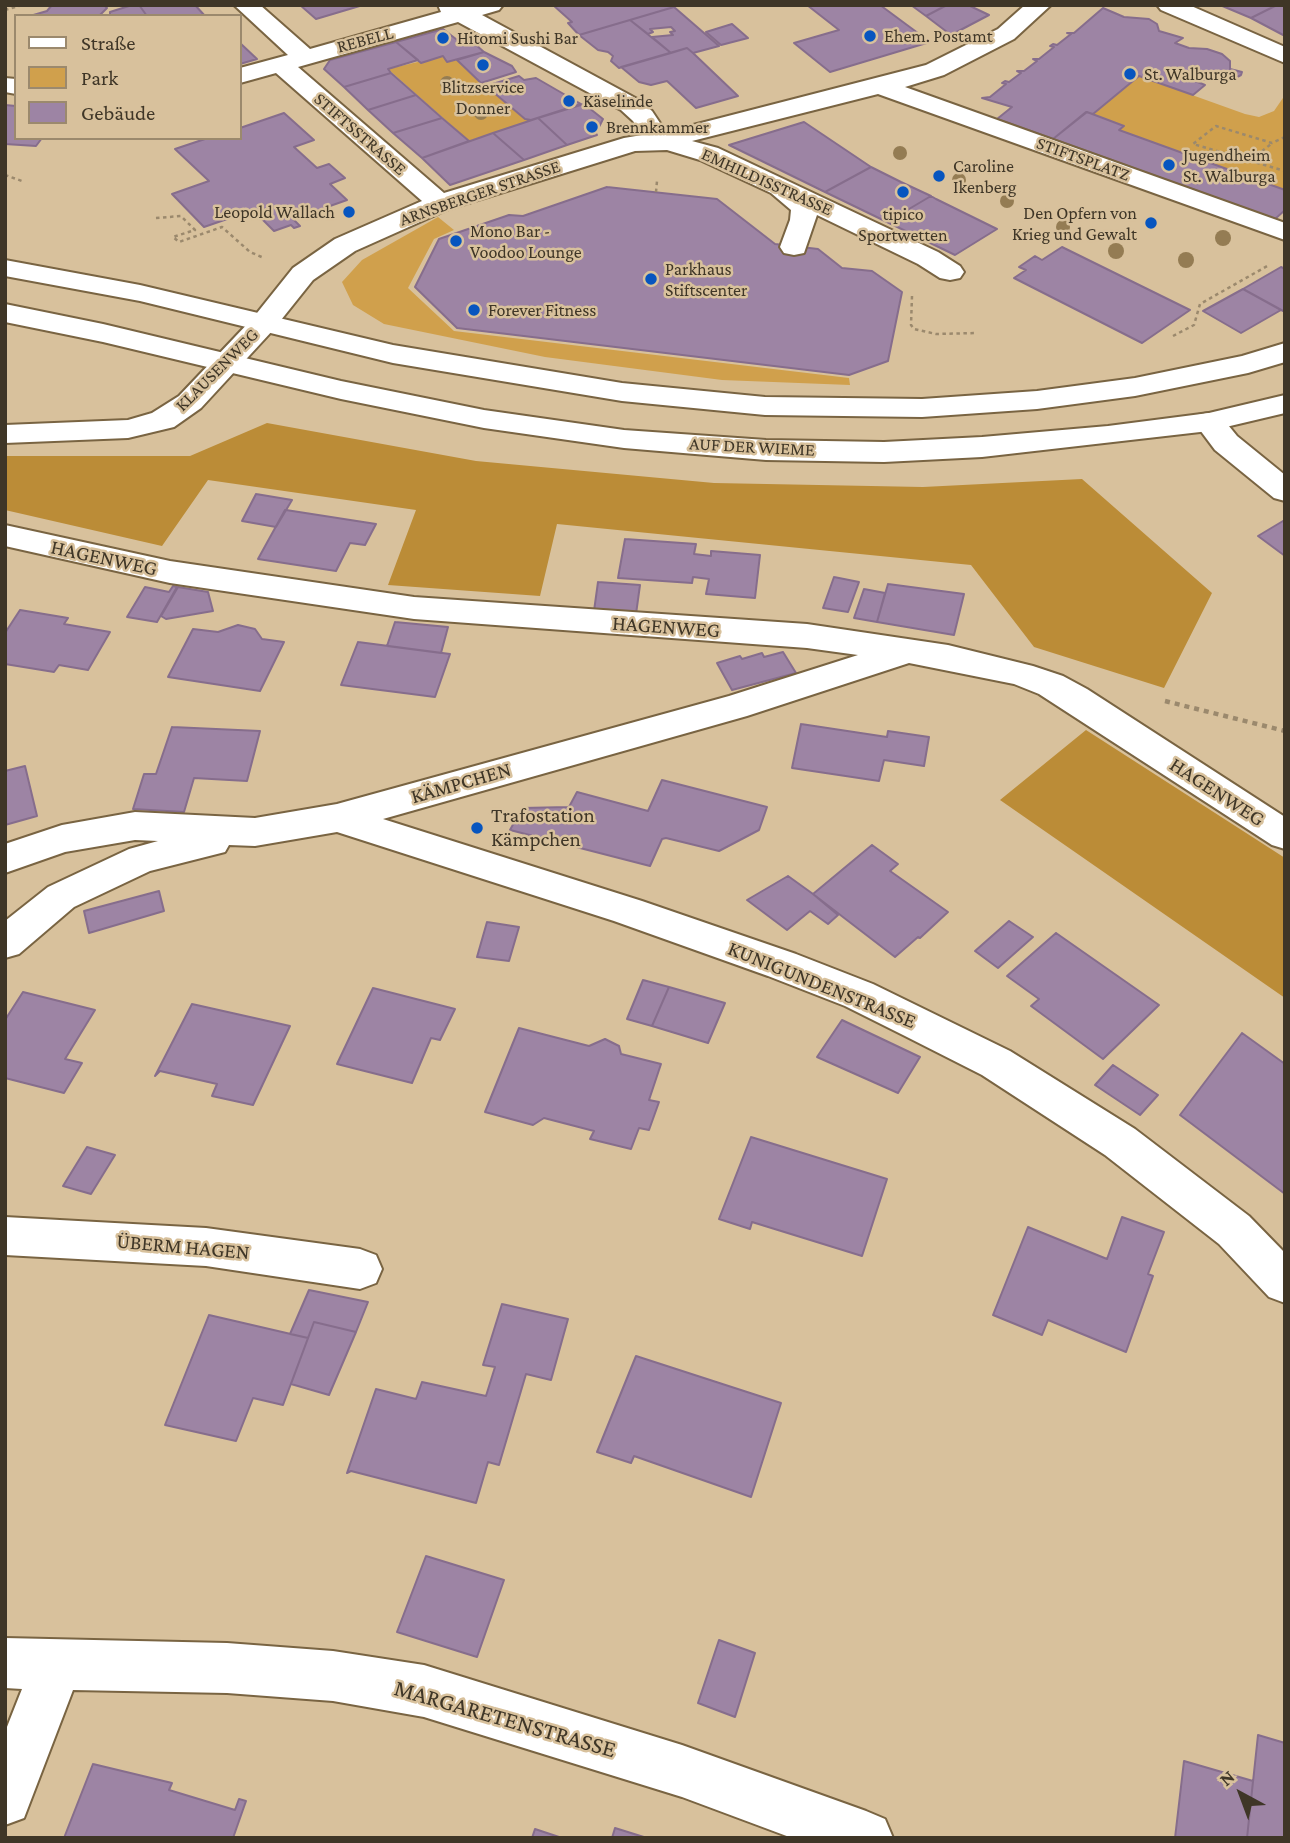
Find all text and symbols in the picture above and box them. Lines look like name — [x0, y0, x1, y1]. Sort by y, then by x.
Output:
legend — [14, 14, 242, 140]
street label: REBELL — [335, 22, 395, 58]
place label: Ehem. Postamt — [884, 25, 993, 47]
place label: Hitomi Sushi Bar — [457, 27, 578, 49]
marker: Ehem. Postamt — [862, 28, 878, 44]
marker: Hitomi Sushi Bar — [435, 30, 451, 46]
text: Straße — [81, 31, 135, 55]
marker: Blitzservice Donner — [475, 57, 491, 73]
place label: St. Walburga — [1144, 63, 1236, 85]
text: Park — [81, 66, 118, 90]
marker: St. Walburga — [1122, 66, 1138, 82]
place label: Blitzservice Donner — [442, 76, 524, 119]
street label: STIFTSSTRASSE — [309, 88, 411, 180]
place label: Käselinde — [583, 90, 653, 112]
marker: Käselinde — [561, 93, 577, 109]
text: Gebäude — [81, 101, 155, 125]
place label: Brennkammer — [606, 116, 709, 138]
marker: Brennkammer — [584, 119, 600, 135]
street label: STIFTSPLATZ — [1033, 132, 1133, 186]
street label: EMHILDISSTRASSE — [698, 143, 836, 221]
place label: Jugendheim St. Walburga — [1183, 144, 1275, 186]
street label: ARNSBERGER STRASSE — [397, 155, 563, 231]
place label: Caroline Ikenberg — [953, 155, 1016, 198]
marker: Jugendheim St. Walburga — [1161, 157, 1177, 173]
marker: Caroline Ikenberg — [931, 168, 947, 184]
marker: tipico Sportwetten — [895, 184, 911, 200]
place label: Leopold Wallach — [214, 201, 335, 223]
place label: Den Opfern von Krieg und Gewalt — [1012, 202, 1137, 244]
place label: tipico Sportwetten — [858, 203, 948, 246]
marker: Leopold Wallach — [341, 204, 357, 220]
marker: Den Opfern von Krieg und Gewalt — [1143, 215, 1159, 231]
place label: Mono Bar - Voodoo Lounge — [470, 220, 582, 262]
marker: Mono Bar - Voodoo Lounge — [448, 233, 464, 249]
place label: Parkhaus Stiftscenter — [665, 258, 747, 300]
marker: Parkhaus Stiftscenter — [643, 271, 659, 287]
place label: Forever Fitness — [488, 299, 596, 321]
marker: Forever Fitness — [466, 302, 482, 318]
street label: KLAUSENWEG — [171, 324, 263, 416]
street label: AUF DER WIEME — [689, 433, 815, 461]
street label: HAGENWEG — [49, 534, 159, 582]
street label: HAGENWEG — [611, 611, 721, 643]
street label: HAGENWEG — [1165, 752, 1269, 832]
street label: KÄMPCHEN — [408, 757, 514, 809]
place label: Trafostation Kämpchen — [491, 803, 595, 853]
marker: Trafostation Kämpchen — [469, 820, 485, 836]
street label: KUNIGUNDENSTRASSE — [724, 936, 920, 1034]
street label: ÜBERM HAGEN — [115, 1229, 251, 1265]
street label: MARGARETENSTRASSE — [391, 1674, 619, 1764]
north arrow — [1206, 1759, 1276, 1829]
text: N — [1215, 1766, 1239, 1790]

